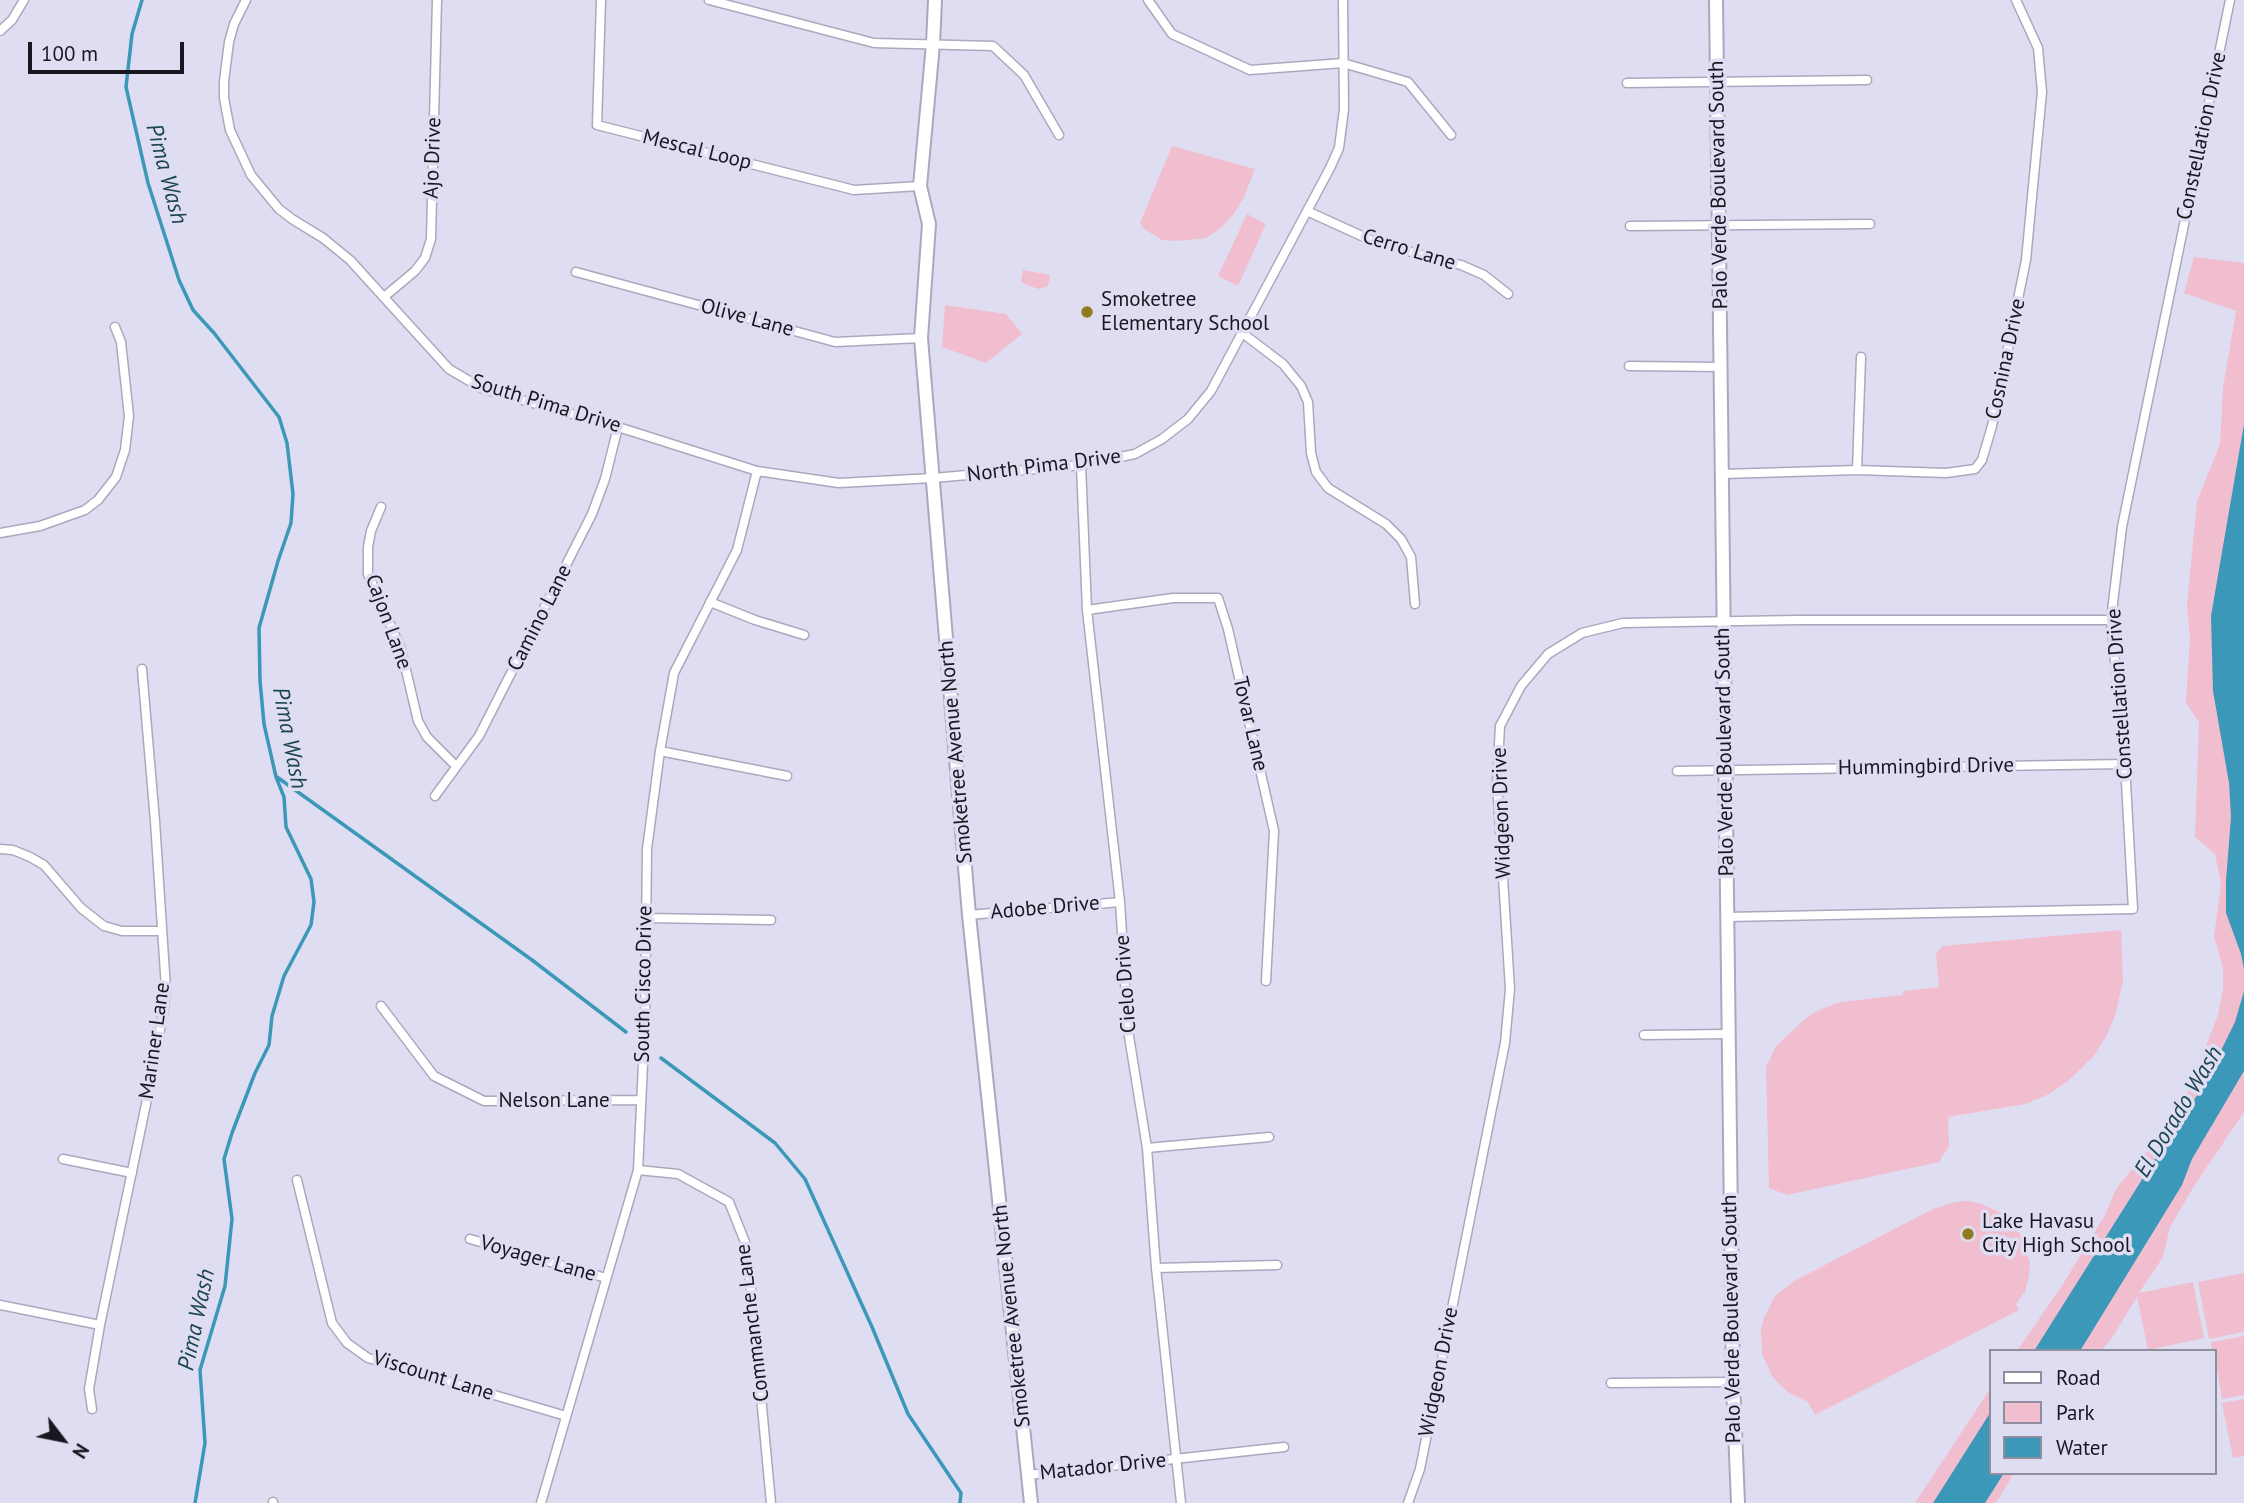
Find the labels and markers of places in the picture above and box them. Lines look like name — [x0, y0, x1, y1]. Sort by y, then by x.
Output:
place label: Smoketree Elementary School — [1101, 287, 1269, 337]
marker: Smoketree Elementary School — [1079, 304, 1095, 320]
place label: Lake Havasu City High School — [1982, 1209, 2131, 1259]
marker: Lake Havasu City High School — [1960, 1226, 1976, 1242]

